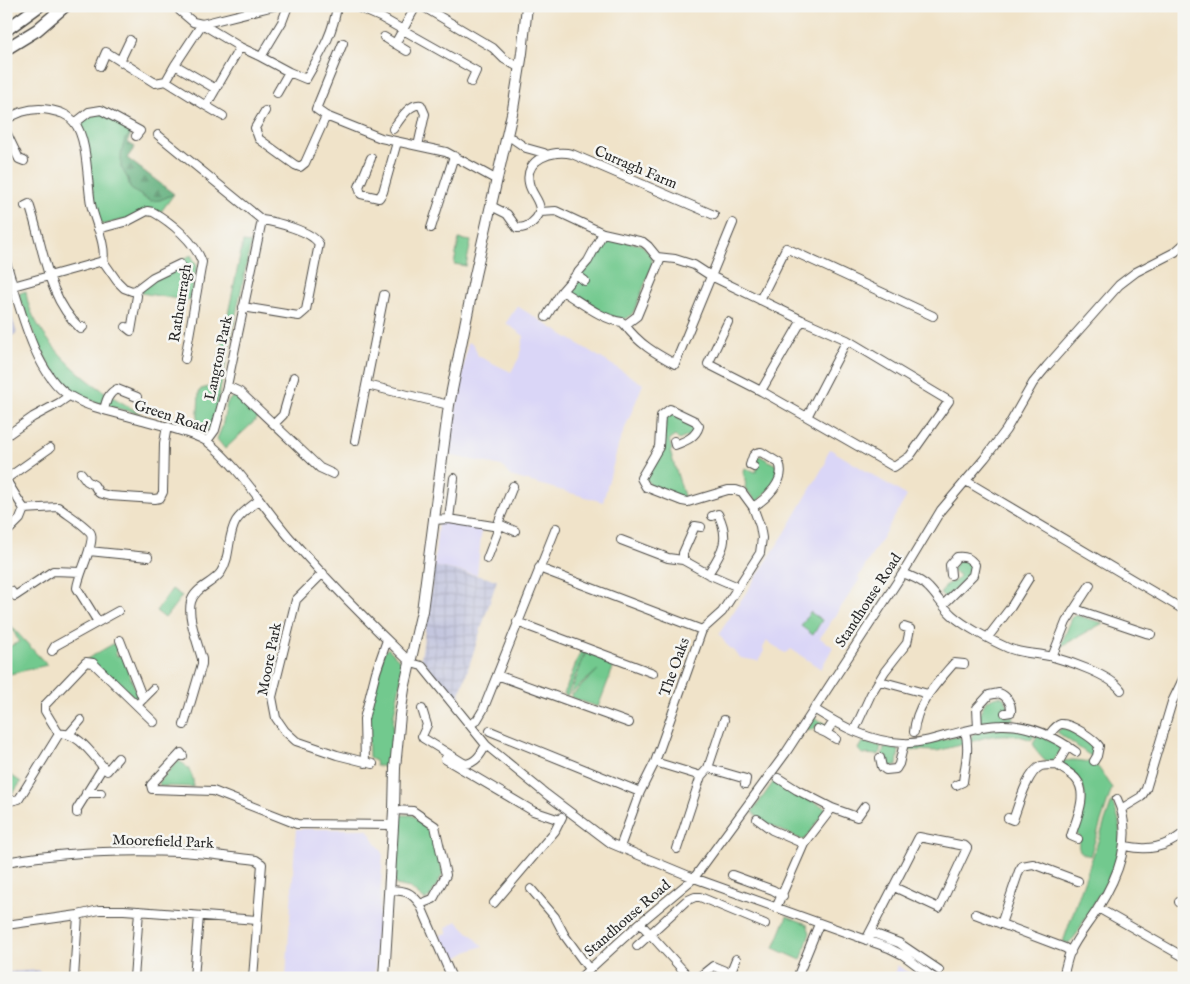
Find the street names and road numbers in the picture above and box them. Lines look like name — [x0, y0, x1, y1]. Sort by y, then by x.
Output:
street label: Curragh Farm — [591, 141, 681, 194]
street label: Rathcurragh — [165, 263, 196, 343]
street label: Langton Park — [200, 313, 237, 402]
street label: Green Road — [132, 396, 211, 438]
street label: Standhouse Road — [831, 549, 906, 651]
street label: Moore Park — [253, 620, 286, 697]
street label: The Oaks — [655, 635, 694, 699]
street label: Moorefield Park — [112, 830, 215, 853]
street label: Standhouse Road — [580, 875, 675, 961]

